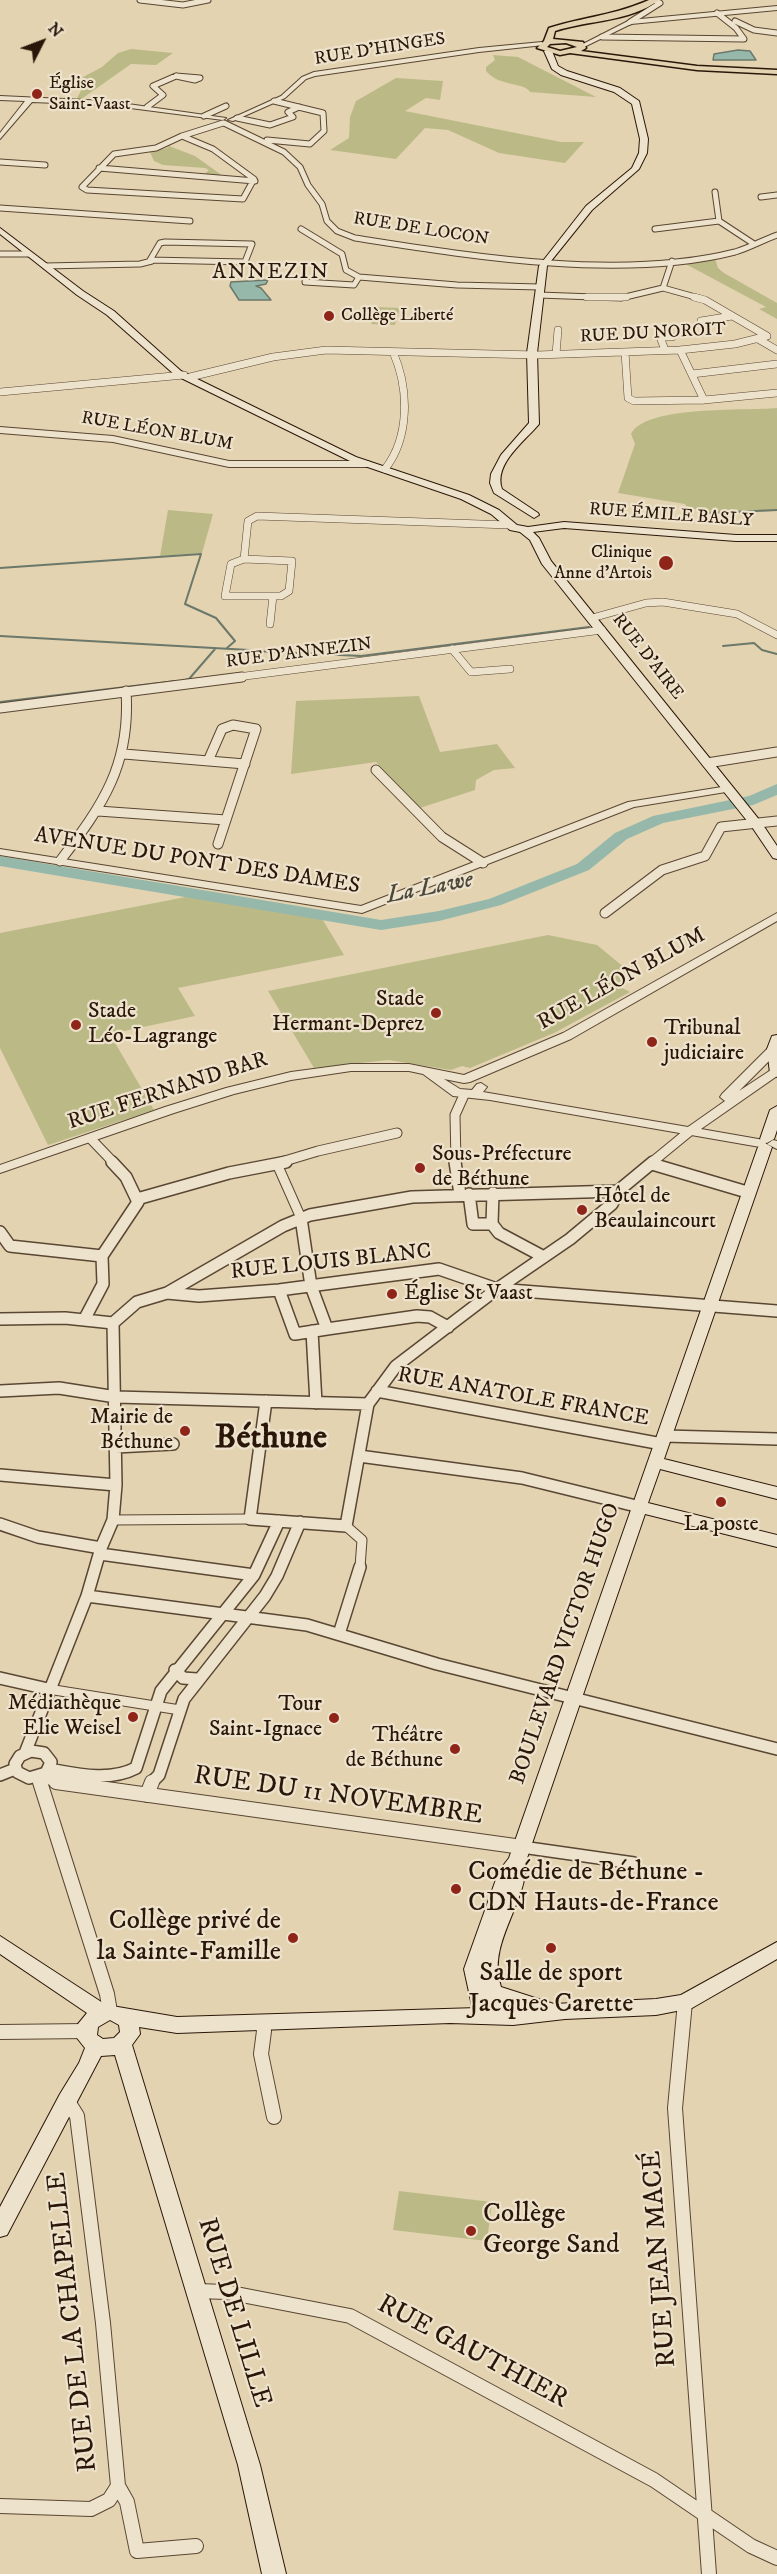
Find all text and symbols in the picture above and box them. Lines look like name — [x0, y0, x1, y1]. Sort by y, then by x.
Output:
north arrow — [12, 12, 72, 72]
text: N — [44, 18, 67, 42]
street label: RUE D'HINGES — [313, 29, 447, 71]
place label: Église Saint-Vaast — [49, 73, 130, 116]
marker: Église Saint-Vaast — [30, 87, 44, 101]
street label: RUE DE LOCON — [352, 209, 490, 251]
district label: ANNEZIN — [212, 260, 330, 286]
place label: Collège Liberté — [341, 305, 453, 327]
marker: Collège Liberté — [322, 309, 336, 323]
street label: RUE DU NOROIT — [580, 319, 726, 349]
street label: RUE LÉON BLUM — [80, 408, 234, 456]
street label: RUE ÉMILE BASLY — [588, 499, 754, 533]
place label: Clinique Anne d'Artois — [554, 542, 652, 584]
marker: Clinique Anne d'Artois — [657, 554, 675, 572]
street label: RUE D'AIRE — [607, 610, 687, 704]
street label: RUE D'ANNEZIN — [225, 634, 373, 674]
street label: AVENUE DU PONT DES DAMES — [32, 823, 362, 901]
water label: La Lawe — [384, 867, 476, 911]
street label: RUE LÉON BLUM — [534, 923, 710, 1037]
place label: Stade Hermant-Deprez — [272, 987, 424, 1038]
place label: Stade Léo-Lagrange — [88, 999, 217, 1050]
marker: Stade Hermant-Deprez — [429, 1006, 443, 1020]
place label: Tribunal judiciaire — [664, 1016, 744, 1068]
marker: Stade Léo-Lagrange — [69, 1018, 83, 1032]
marker: Tribunal judiciaire — [645, 1035, 659, 1049]
street label: RUE FERNAND BAR — [65, 1047, 271, 1137]
place label: Sous-Préfecture de Béthune — [432, 1142, 572, 1194]
marker: Sous-Préfecture de Béthune — [413, 1161, 427, 1175]
place label: Hôtel de Beaulaincourt — [594, 1184, 716, 1236]
marker: Hôtel de Beaulaincourt — [575, 1203, 589, 1217]
street label: RUE LOUIS BLANC — [229, 1239, 433, 1287]
place label: Église St Vaast — [404, 1281, 533, 1307]
marker: Église St Vaast — [385, 1287, 399, 1301]
street label: RUE ANATOLE FRANCE — [395, 1363, 651, 1433]
place label: Mairie de Béthune — [90, 1405, 173, 1456]
district label: Béthune — [215, 1420, 327, 1460]
marker: Mairie de Béthune — [178, 1424, 192, 1438]
marker: La poste — [714, 1495, 728, 1509]
street label: BOULEVARD VICTOR HUGO — [505, 1500, 627, 1788]
place label: La poste — [683, 1512, 759, 1538]
place label: Médiathèque Elie Weisel — [8, 1691, 121, 1742]
place label: Tour Saint-Ignace — [209, 1692, 322, 1744]
marker: Médiathèque Elie Weisel — [126, 1710, 140, 1724]
marker: Tour Saint-Ignace — [327, 1711, 341, 1725]
place label: Théâtre de Béthune — [346, 1723, 443, 1774]
marker: Théâtre de Béthune — [448, 1742, 462, 1756]
street label: RUE DU 11 NOVEMBRE — [192, 1761, 484, 1833]
place label: Comédie de Béthune - CDN Hauts-de-France — [468, 1857, 719, 1920]
marker: Comédie de Béthune - CDN Hauts-de-France — [449, 1882, 463, 1896]
place label: Collège privé de la Sainte-Famille — [97, 1906, 281, 1969]
marker: Collège privé de la Sainte-Famille — [286, 1931, 300, 1945]
marker: Salle de sport Jacques Carette — [544, 1941, 558, 1955]
place label: Salle de sport Jacques Carette — [469, 1958, 633, 2021]
street label: RUE JEAN MACÉ — [637, 2150, 685, 2368]
street label: RUE DE LA CHAPELLE — [42, 2170, 106, 2474]
place label: Collège George Sand — [483, 2199, 619, 2262]
street label: RUE DE LILLE — [189, 2214, 277, 2412]
marker: Collège George Sand — [464, 2224, 478, 2238]
street label: RUE GAUTHIER — [371, 2289, 573, 2417]

